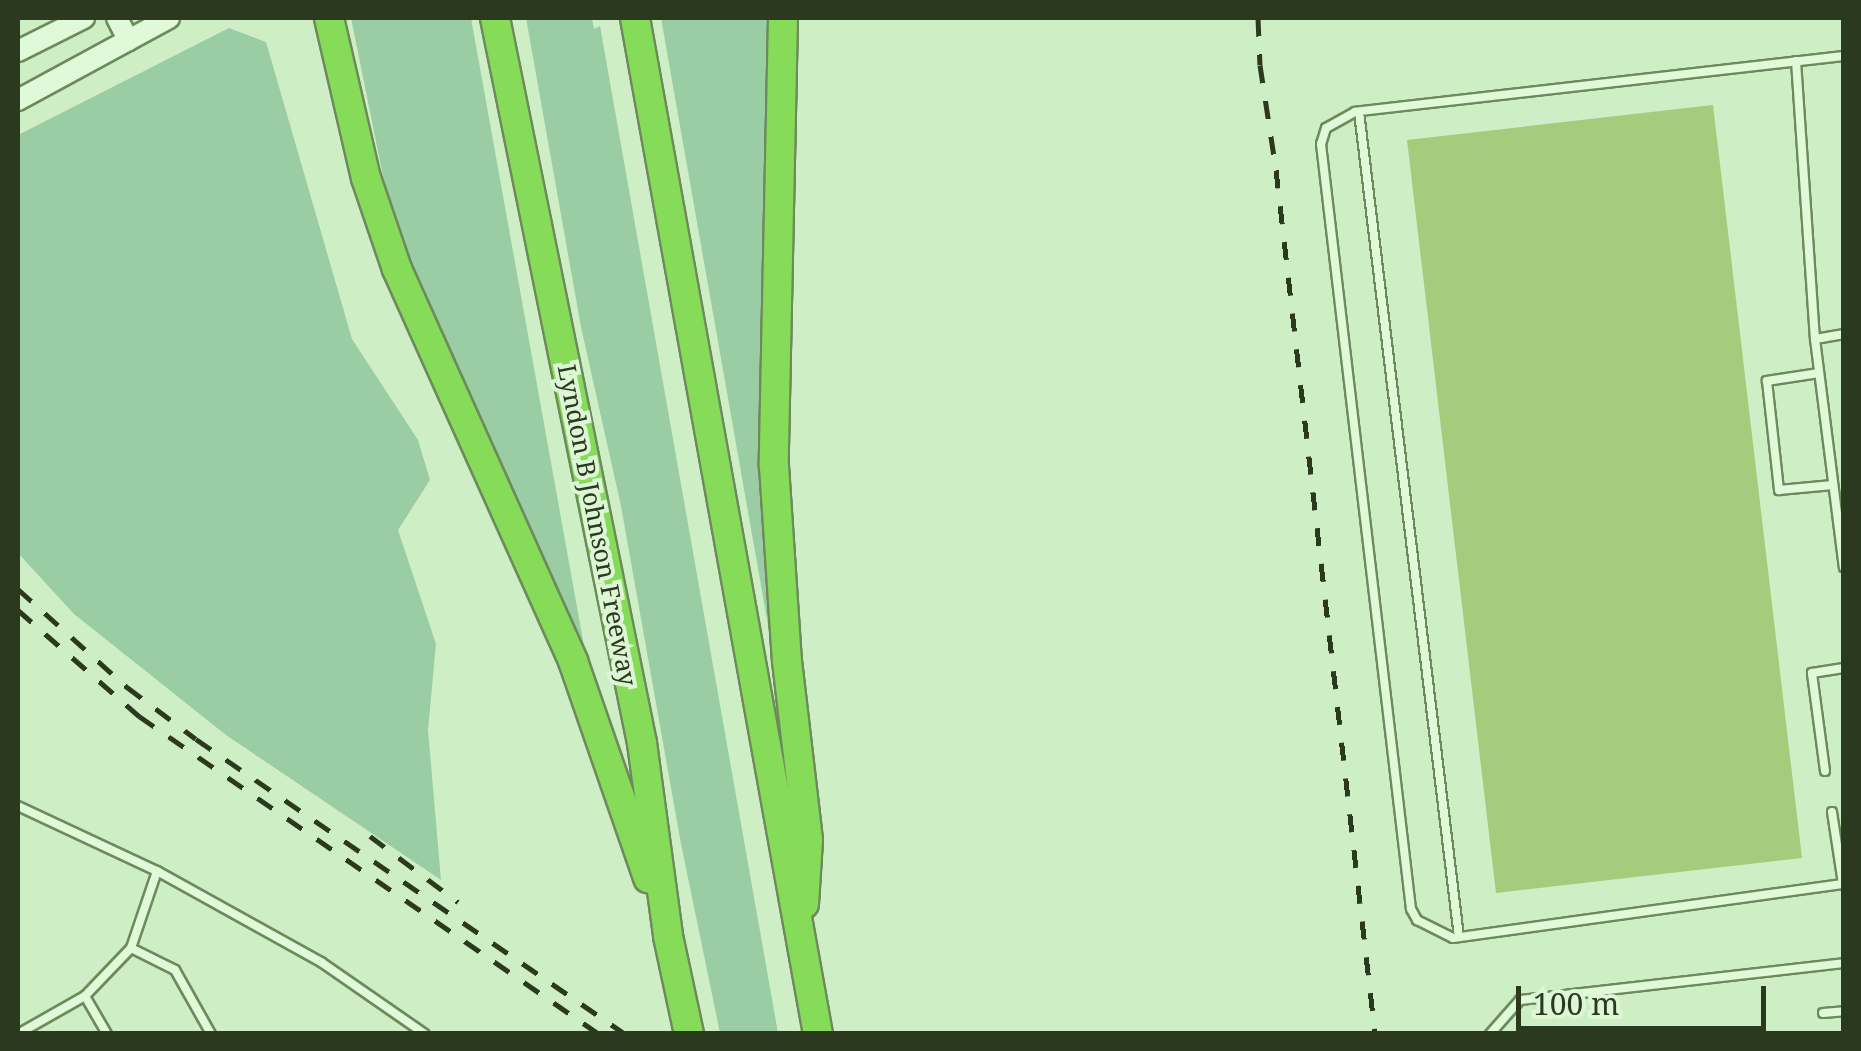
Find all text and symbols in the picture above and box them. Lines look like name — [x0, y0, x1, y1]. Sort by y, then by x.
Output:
street label: Lyndon B Johnson Freeway — [552, 362, 644, 688]
scale bar — [1521, 966, 1771, 1028]
text: 100 m — [1533, 983, 1619, 1024]

